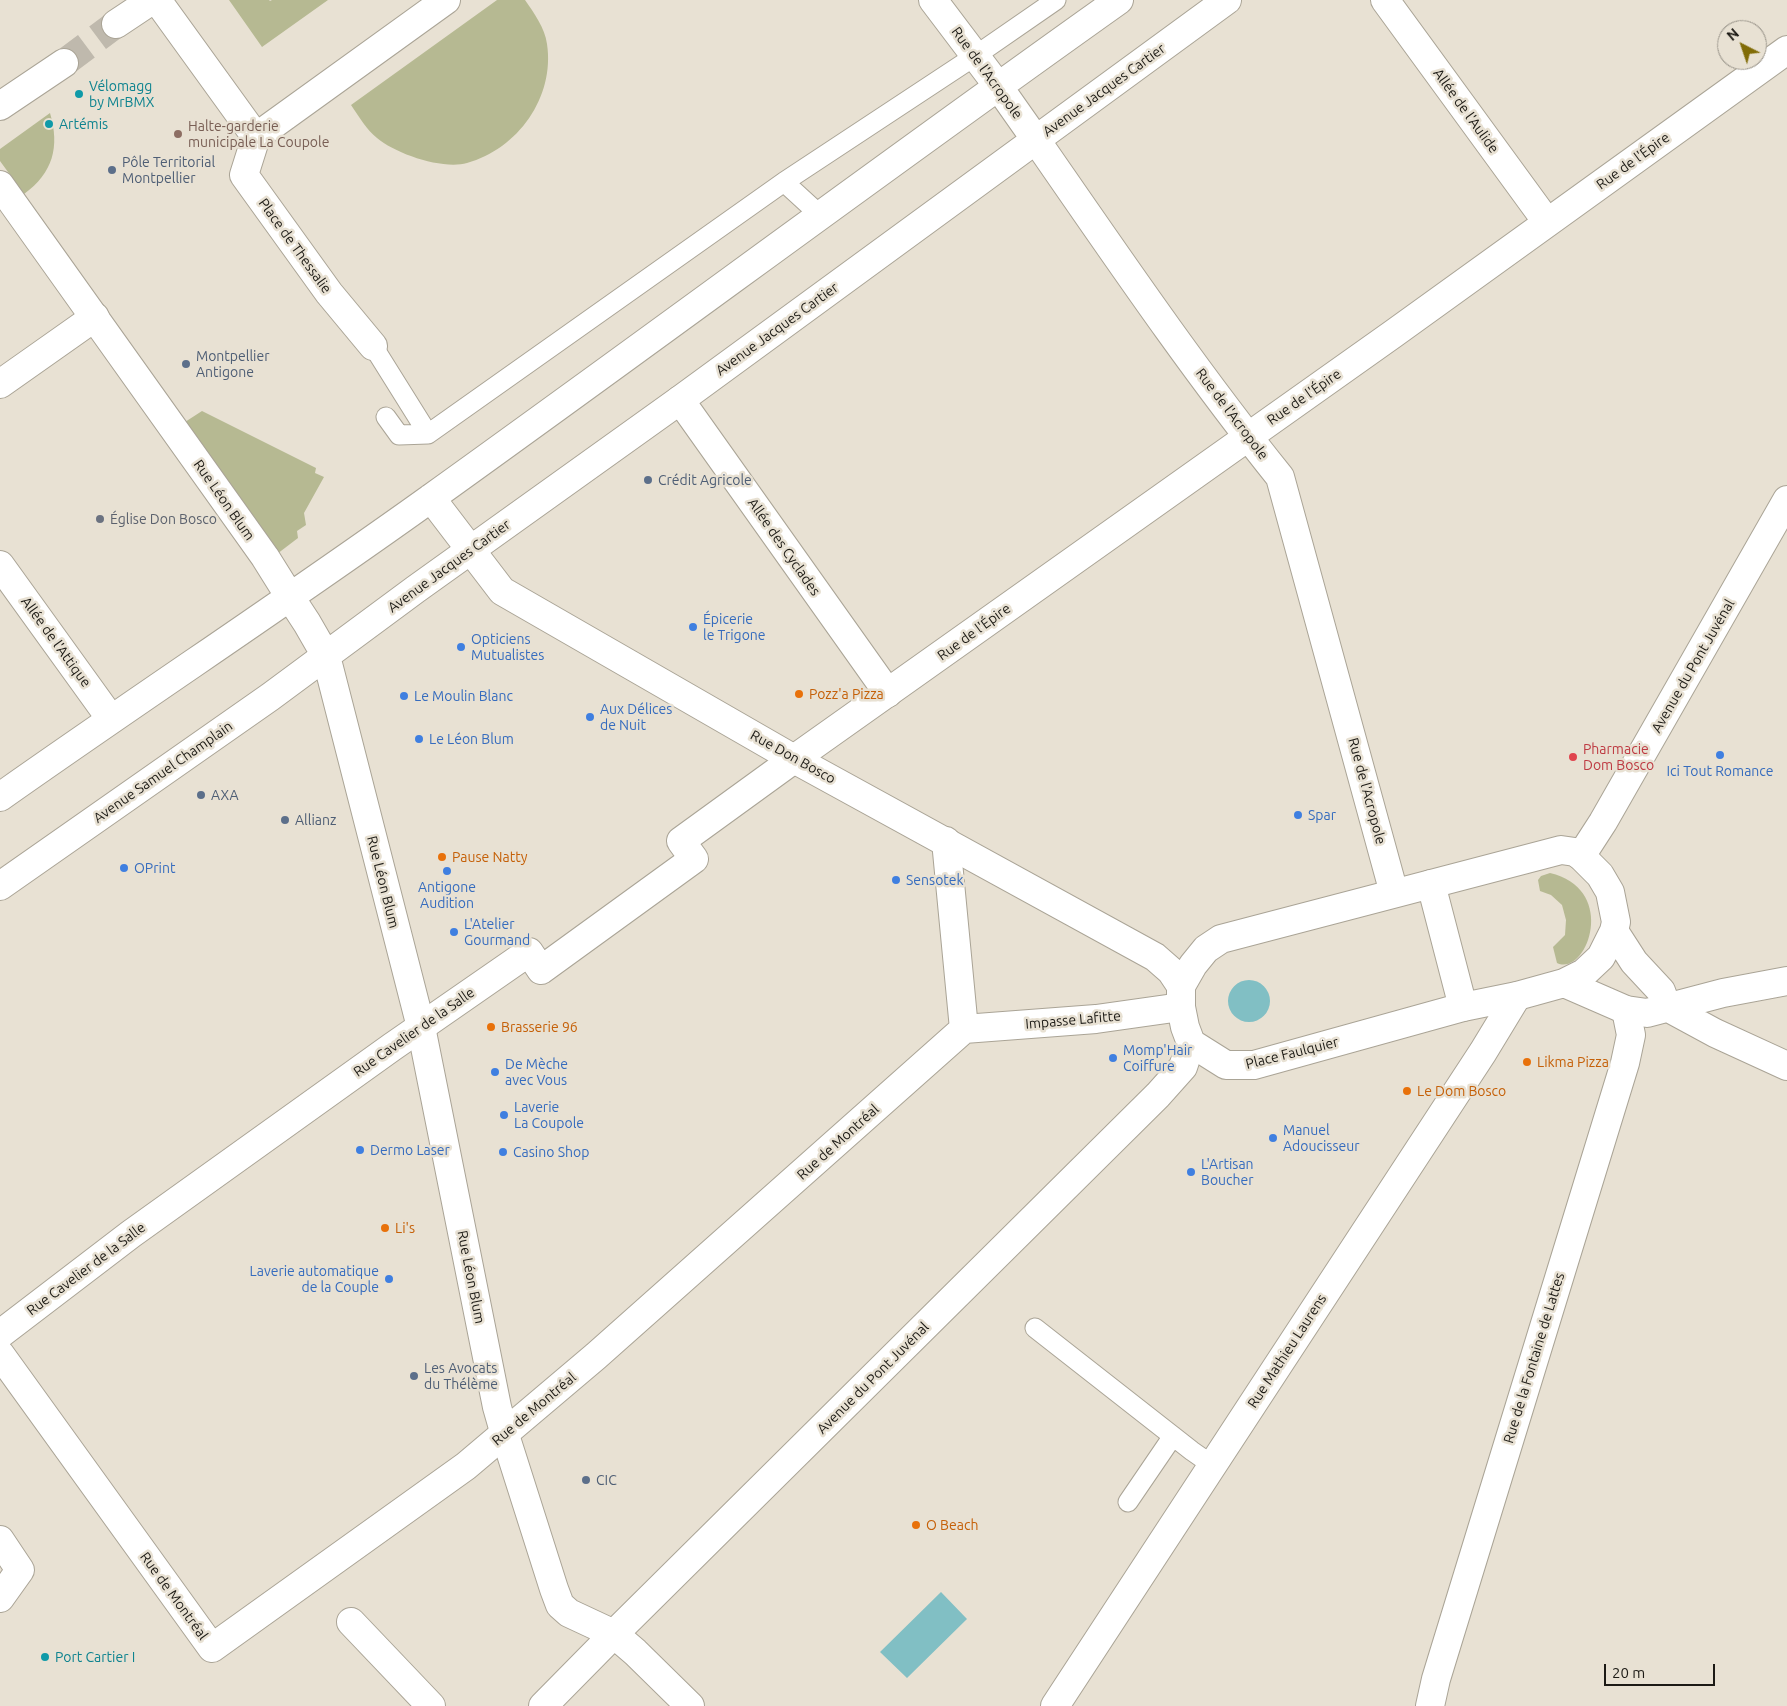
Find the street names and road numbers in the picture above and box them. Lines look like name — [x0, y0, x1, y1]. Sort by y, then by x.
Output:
street label: Rue de l'Acropole — [948, 24, 1026, 122]
street label: Avenue Jacques Cartier — [1040, 40, 1168, 140]
street label: Allée de l'Aulide — [1430, 65, 1502, 157]
street label: Rue de l'Épire — [1593, 129, 1673, 193]
street label: Place de Thessalie — [255, 195, 335, 297]
street label: Avenue Jacques Cartier — [713, 279, 841, 379]
street label: Rue de l'Acropole — [1192, 365, 1272, 463]
street label: Rue de l'Épire — [1264, 365, 1344, 429]
street label: Rue Léon Blum — [190, 456, 258, 544]
street label: Allée des Cyclades — [744, 495, 824, 599]
street label: Avenue Jacques Cartier — [385, 516, 513, 616]
street label: Allée de l'Attique — [18, 593, 94, 691]
street label: Avenue du Pont Juvénal — [1648, 596, 1738, 736]
street label: Rue de l'Épire — [934, 600, 1014, 664]
street label: Avenue Samuel Champlain — [90, 718, 236, 826]
street label: Rue Don Bosco — [747, 727, 839, 787]
street label: Rue de l'Acropole — [1345, 736, 1389, 846]
street label: Rue Léon Blum — [363, 834, 403, 930]
street label: Rue Cavelier de la Salle — [350, 984, 478, 1080]
street label: Impasse Lafitte — [1024, 1007, 1122, 1033]
street label: Place Faulquier — [1244, 1033, 1340, 1073]
street label: Rue de Montréal — [794, 1101, 882, 1183]
street label: Rue Cavelier de la Salle — [23, 1219, 149, 1319]
street label: Rue Léon Blum — [454, 1229, 488, 1325]
street label: Rue de la Fontaine de Lattes — [1500, 1271, 1568, 1445]
street label: Rue Mathieu Laurens — [1244, 1291, 1330, 1411]
street label: Avenue du Pont Juvénal — [814, 1319, 932, 1437]
street label: Rue de Montréal — [489, 1369, 579, 1449]
street label: Rue de Montréal — [136, 1549, 212, 1643]

